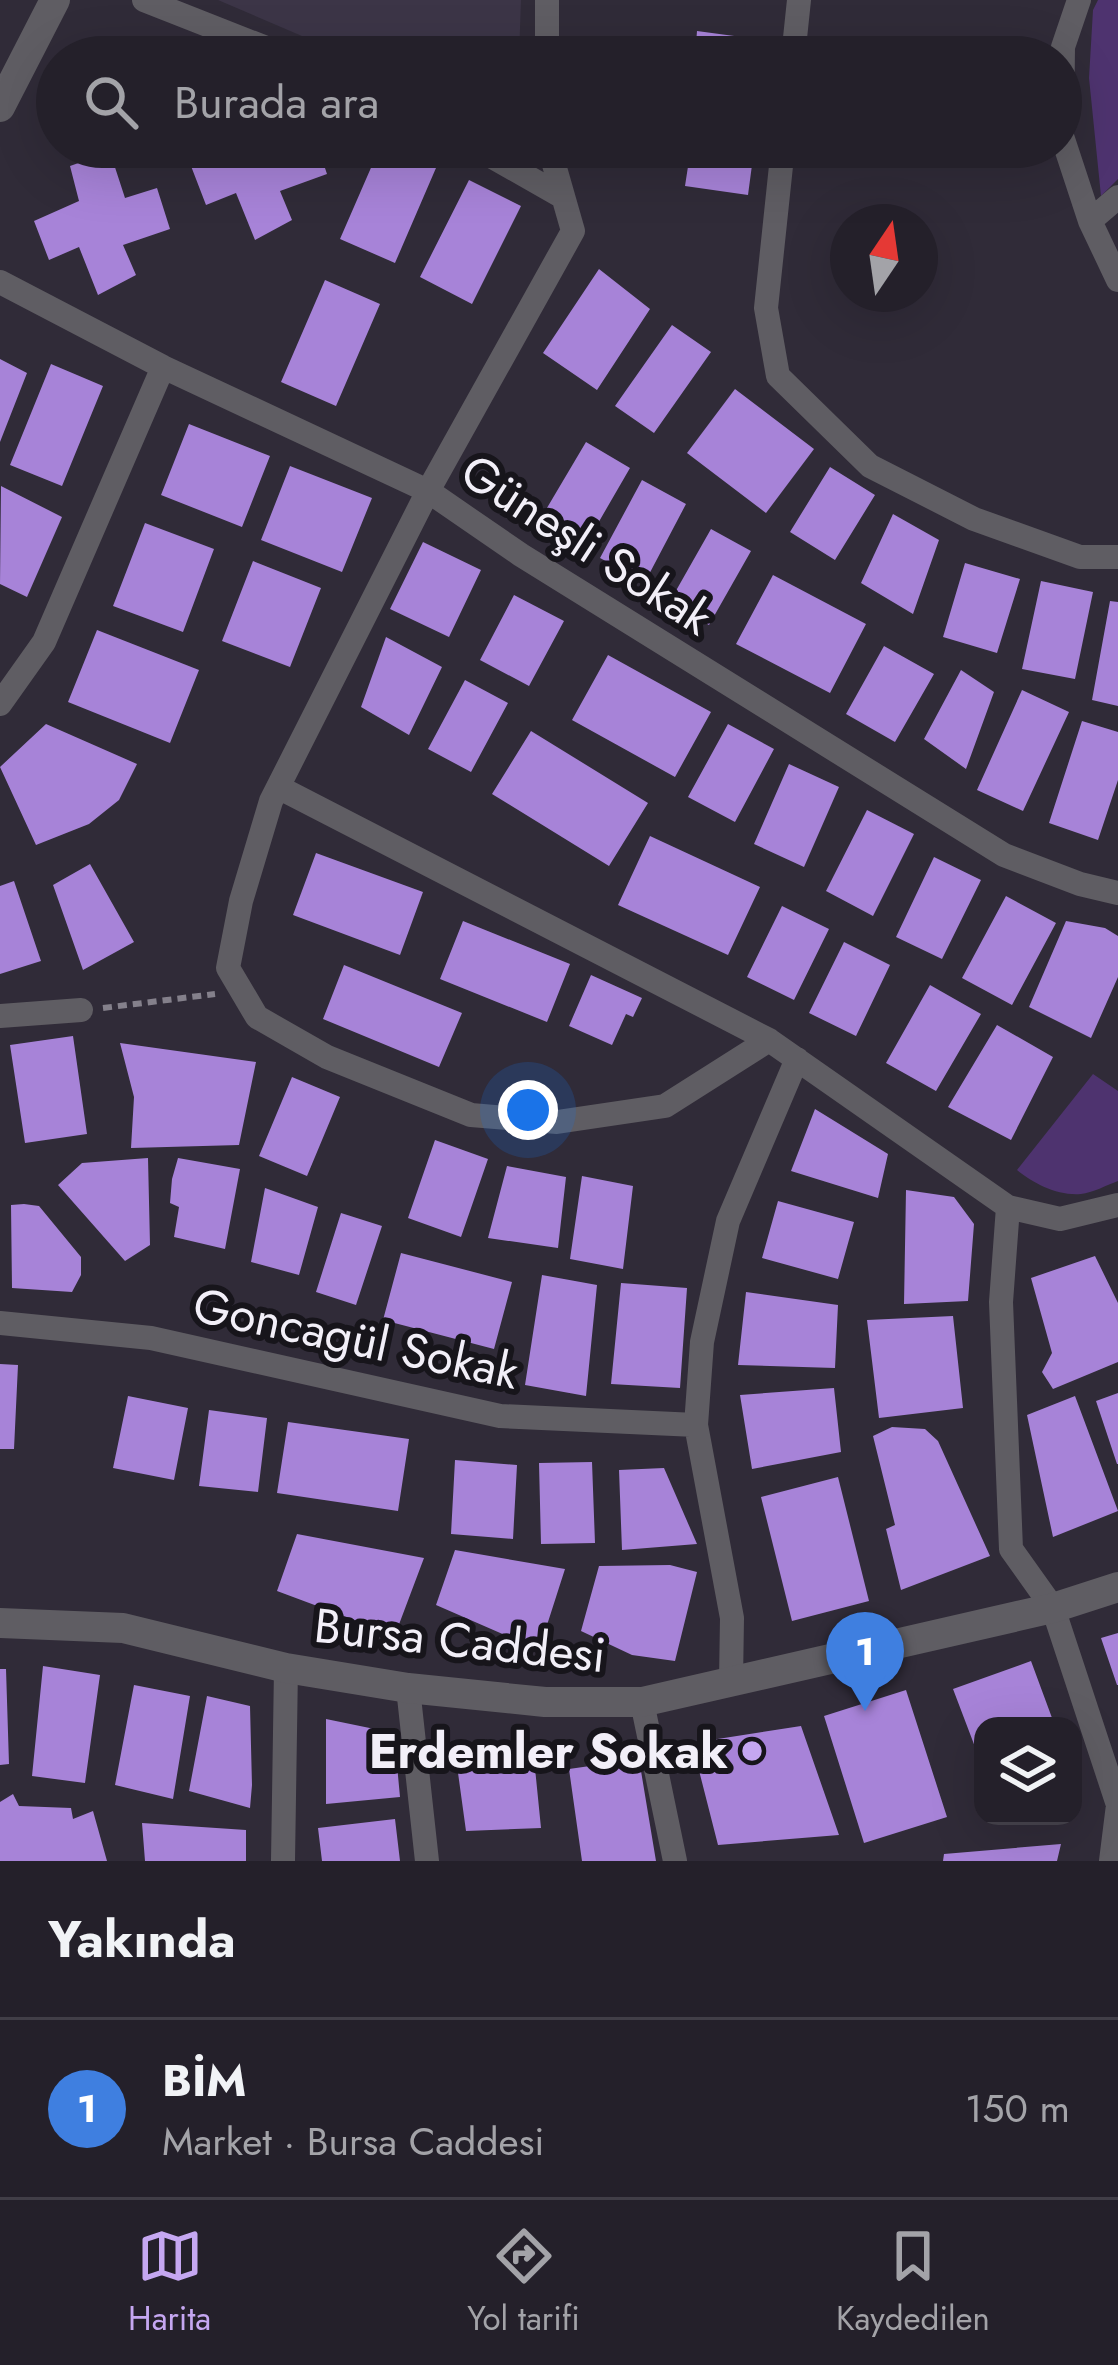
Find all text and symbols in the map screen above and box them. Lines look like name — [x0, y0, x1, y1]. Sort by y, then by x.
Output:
search box — [36, 36, 1082, 168]
icon: search — [78, 69, 144, 135]
text: Burada ara — [174, 70, 379, 135]
north arrow — [830, 204, 938, 312]
street label: Güneşli Sokak — [447, 437, 727, 652]
your location — [498, 1080, 558, 1140]
street label: Goncagül Sokak — [187, 1270, 526, 1407]
street label: Bursa Caddesi — [311, 1591, 609, 1690]
pin: 1 — [826, 1612, 904, 1711]
place label: Erdemler Sokak — [369, 1717, 728, 1786]
map controls — [974, 1717, 1082, 1825]
button: layers — [974, 1717, 1082, 1825]
marker: Erdemler Sokak — [739, 1738, 765, 1764]
text: Yakında — [48, 1902, 236, 1976]
text: BİM — [162, 2048, 246, 2113]
text: 1 — [77, 2080, 97, 2137]
text: 150 m — [965, 2080, 1070, 2137]
text: Market · Bursa Caddesi — [162, 2113, 545, 2170]
tab: Harita — [128, 2223, 211, 2342]
tab: Yol tarifi — [467, 2223, 580, 2342]
tab: Kaydedilen — [836, 2223, 990, 2342]

